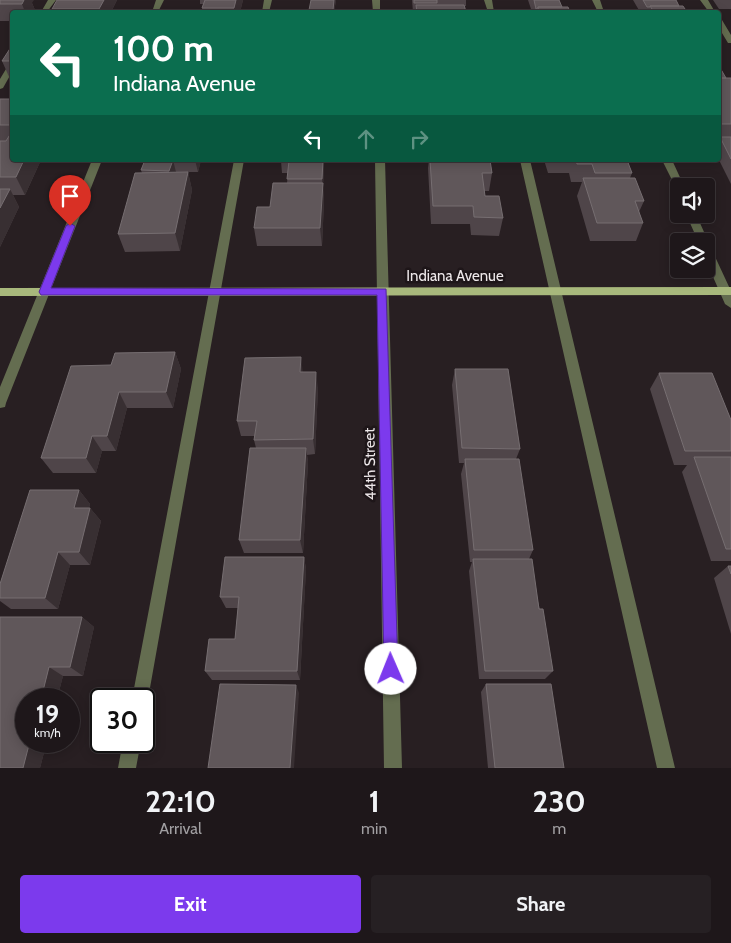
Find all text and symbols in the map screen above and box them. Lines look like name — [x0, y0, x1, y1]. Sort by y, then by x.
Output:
text: 100 m — [113, 27, 214, 70]
icon: left — [30, 30, 95, 95]
text: Indiana Avenue — [113, 70, 256, 97]
icon: left — [299, 125, 327, 153]
icon: ahead — [352, 125, 380, 153]
icon: right — [405, 125, 433, 153]
pin — [49, 175, 91, 226]
map controls — [670, 178, 715, 278]
button: sound — [670, 178, 715, 223]
icon: arrive — [56, 182, 84, 210]
button: layers — [670, 233, 715, 278]
street label: Indiana Avenue — [406, 267, 504, 285]
street label: 44th Street — [360, 428, 380, 500]
position arrow — [364, 642, 416, 694]
speed limit sign: 30 — [90, 688, 155, 753]
text: 19 — [36, 699, 59, 729]
text: km/h — [34, 725, 61, 740]
text: 22:10 — [145, 783, 216, 820]
text: 1 — [369, 783, 380, 820]
text: 230 — [533, 783, 586, 820]
text: Arrival — [159, 819, 202, 838]
text: min — [361, 819, 387, 838]
text: m — [552, 819, 566, 838]
button: Exit — [20, 875, 361, 933]
button: Share — [371, 875, 711, 933]

